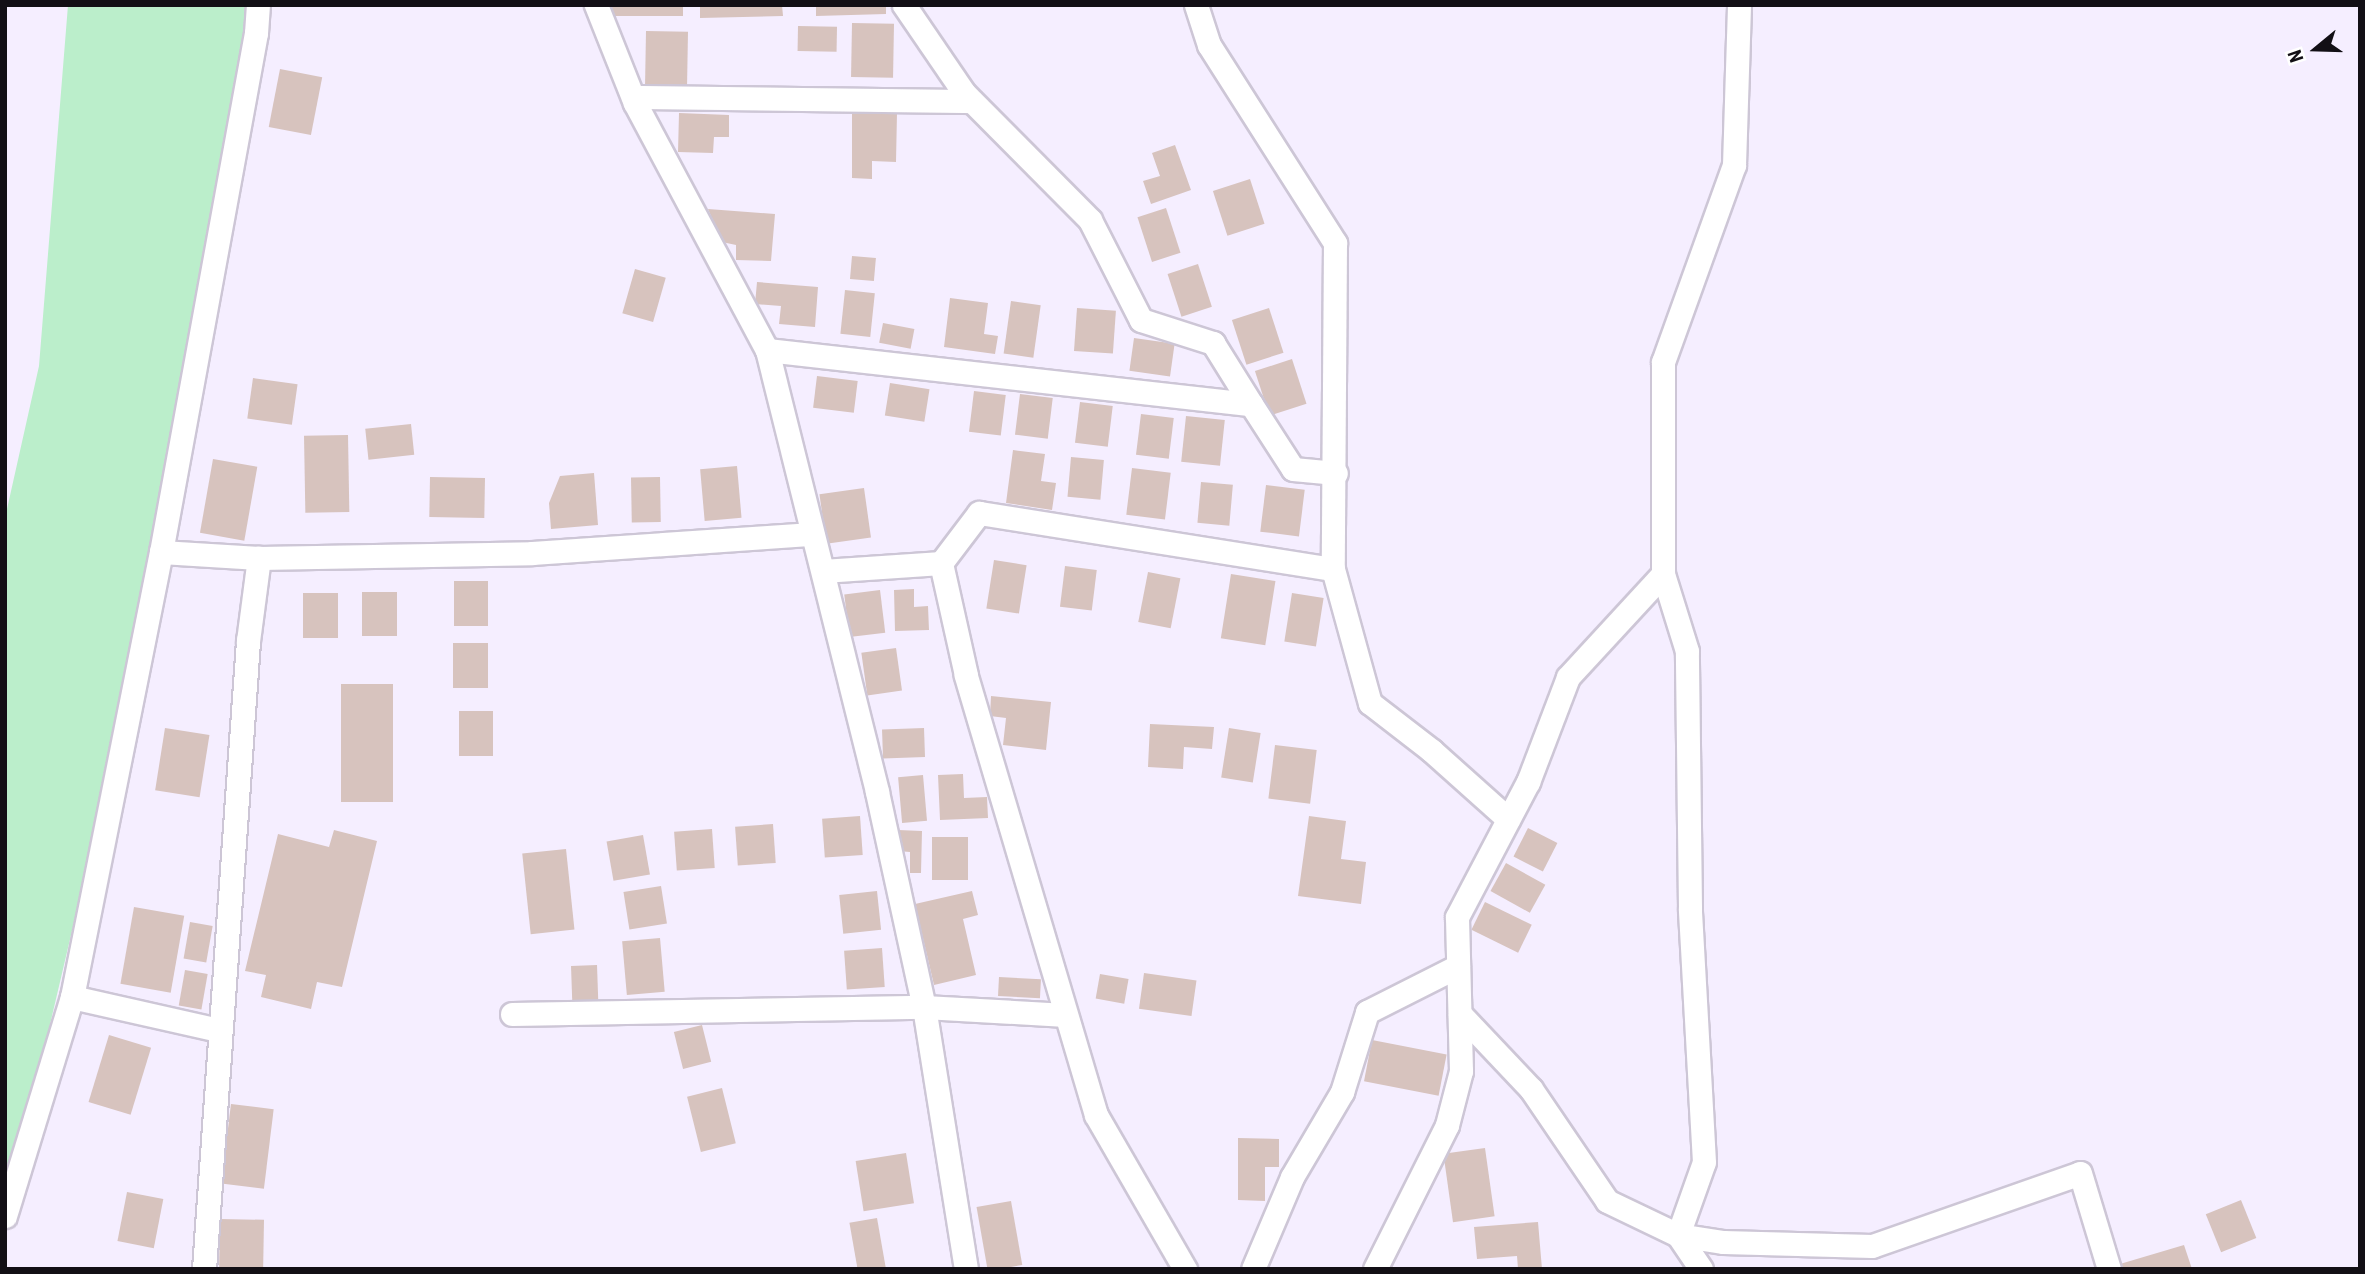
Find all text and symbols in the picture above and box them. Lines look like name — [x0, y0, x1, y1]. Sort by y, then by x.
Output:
north arrow — [2281, 14, 2351, 84]
text: N — [2283, 47, 2308, 65]

